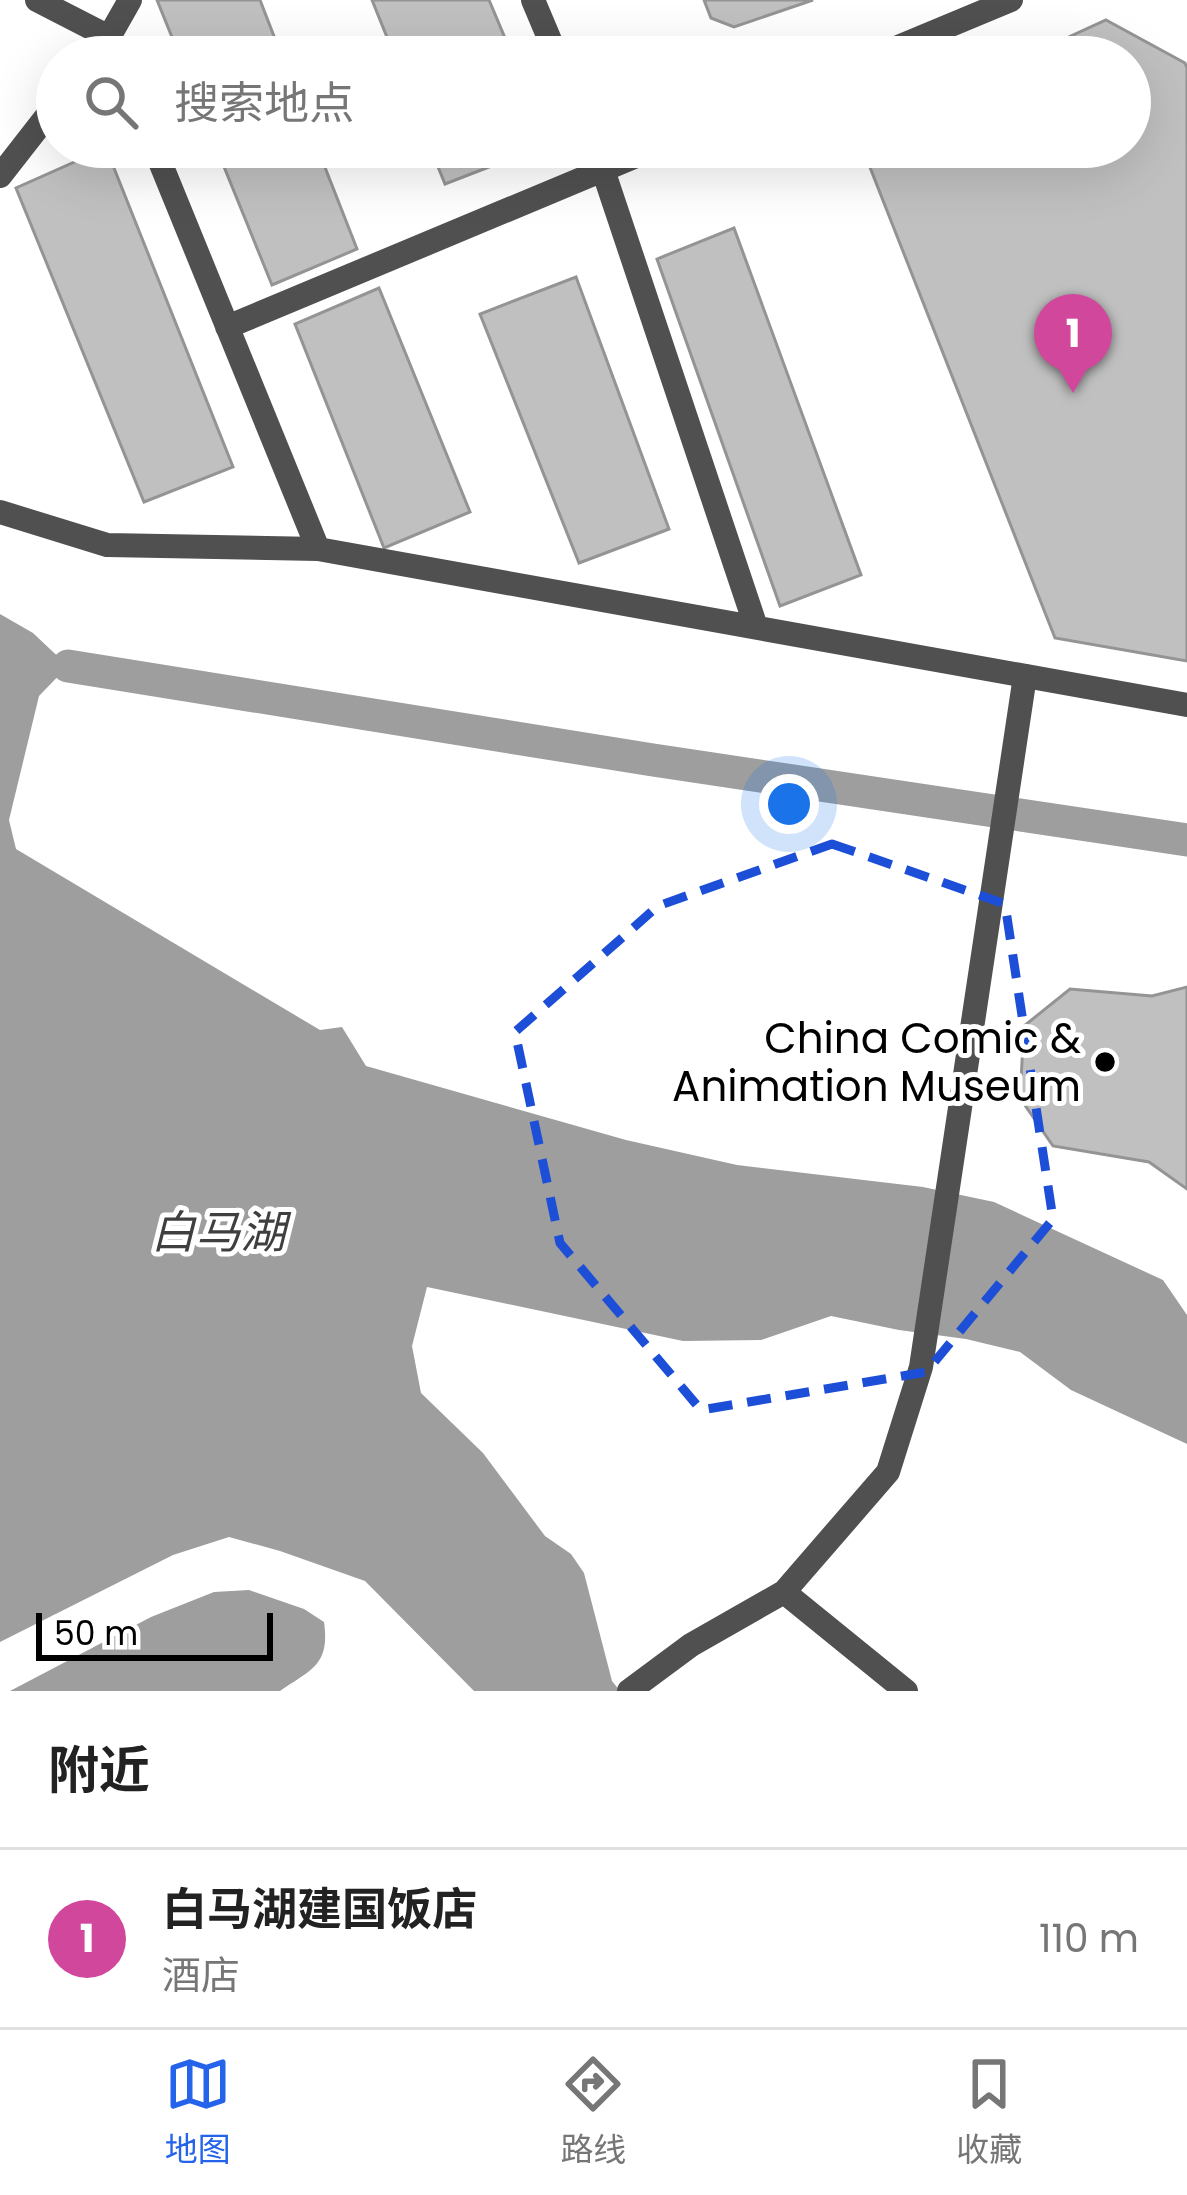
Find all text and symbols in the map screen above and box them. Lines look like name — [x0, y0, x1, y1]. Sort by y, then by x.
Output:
search box — [36, 36, 1151, 168]
icon: search — [78, 69, 144, 135]
text: 搜索地点 — [174, 72, 354, 135]
pin: 1 — [1034, 294, 1112, 393]
your location — [759, 774, 819, 834]
place label: China Comic & Animation Museum — [672, 1009, 1081, 1116]
marker: China Comic & Animation Museum — [1092, 1049, 1118, 1075]
water label: 白马湖 — [150, 1201, 291, 1264]
scale bar — [36, 1607, 273, 1660]
text: 50 m — [54, 1610, 138, 1657]
text: 附近 — [48, 1734, 150, 1806]
text: 白马湖建国饭店 — [162, 1878, 477, 1941]
text: 1 — [80, 1911, 94, 1966]
text: 110 m — [1039, 1911, 1139, 1966]
text: 酒店 — [162, 1948, 240, 2003]
tab: 地图 — [165, 2051, 231, 2175]
tab: 路线 — [560, 2051, 626, 2175]
tab: 收藏 — [956, 2051, 1022, 2175]

